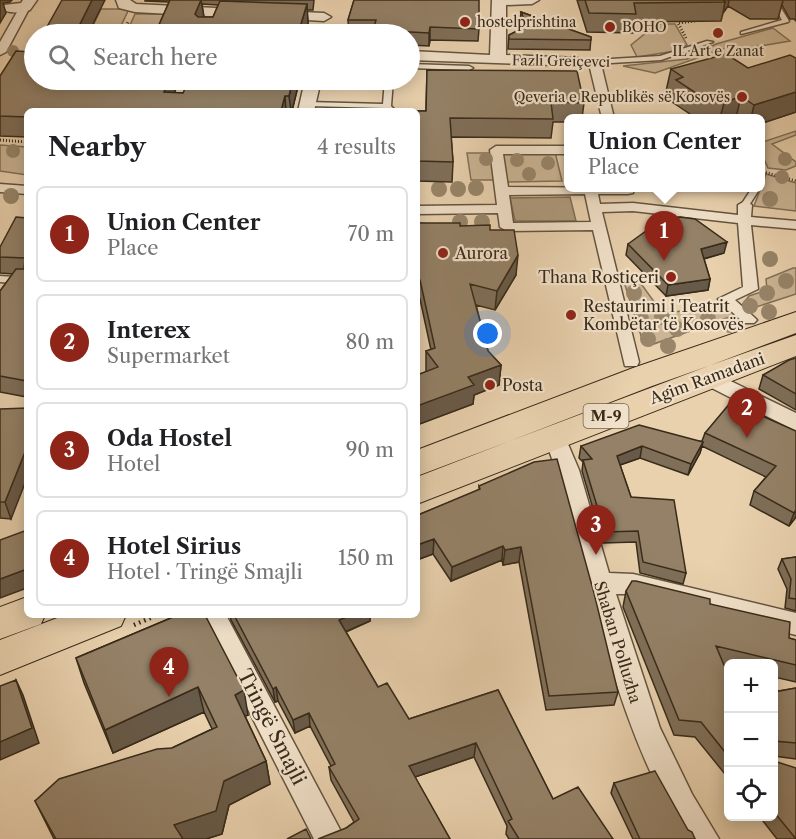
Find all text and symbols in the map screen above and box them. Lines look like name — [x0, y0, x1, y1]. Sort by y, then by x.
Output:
place label: hostelprishtina — [477, 13, 577, 31]
marker: hostelprishtina — [458, 15, 472, 29]
place label: BOHO — [622, 18, 667, 36]
marker: BOHO — [603, 20, 617, 34]
search box — [24, 24, 420, 90]
marker: IL Art e Zanat — [711, 26, 725, 40]
icon: search — [45, 41, 78, 74]
place label: IL Art e Zanat — [672, 42, 764, 60]
text: Search here — [93, 44, 218, 71]
street label: Fazli Greiçevci — [512, 51, 610, 71]
place label: Qeveria e Republikës së Kosovës — [514, 88, 730, 106]
marker: Qeveria e Republikës së Kosovës — [735, 90, 749, 104]
popup — [564, 114, 765, 192]
text: Union Center — [588, 128, 741, 155]
text: Nearby — [48, 131, 146, 163]
text: 4 results — [317, 135, 396, 159]
text: Place — [588, 155, 639, 179]
text: Union Center — [107, 209, 260, 236]
pin: 1 — [644, 212, 684, 261]
text: 1 — [65, 222, 74, 246]
text: 70 m — [348, 222, 394, 246]
text: Place — [107, 236, 158, 260]
place label: Aurora — [454, 243, 508, 263]
marker: Aurora — [436, 246, 450, 260]
place label: Thana Rostiçeri — [538, 267, 659, 287]
marker: Thana Rostiçeri — [664, 270, 678, 284]
place label: Restaurimi i Teatrit Kombëtar të Kosovës — [583, 296, 744, 334]
marker: Restaurimi i Teatrit Kombëtar të Kosovës — [564, 308, 578, 322]
text: Interex — [107, 317, 190, 344]
your location — [473, 319, 502, 348]
text: 2 — [64, 330, 75, 354]
text: 80 m — [346, 330, 394, 354]
text: Supermarket — [107, 344, 230, 368]
street label: Agim Ramadani — [646, 348, 767, 408]
place label: Posta — [502, 375, 544, 395]
marker: Posta — [483, 378, 497, 392]
pin: 2 — [728, 388, 766, 438]
road number: M-9 — [584, 404, 628, 428]
text: Oda Hostel — [107, 425, 232, 452]
text: 3 — [64, 438, 75, 462]
text: 90 m — [346, 438, 394, 462]
text: Hotel — [107, 452, 160, 476]
pin: 3 — [576, 506, 616, 555]
text: Hotel Sirius — [107, 533, 241, 560]
text: 4 — [64, 546, 75, 570]
text: 150 m — [338, 546, 394, 570]
text: Hotel · Tringë Smajli — [107, 560, 303, 584]
street label: Shaban Polluzha — [590, 579, 646, 706]
pin: 4 — [150, 648, 188, 697]
map controls — [724, 659, 778, 821]
button: + — [724, 659, 778, 713]
street label: Tringë Smajli — [233, 665, 311, 789]
button: − — [724, 713, 778, 767]
button: locate — [724, 767, 778, 821]

